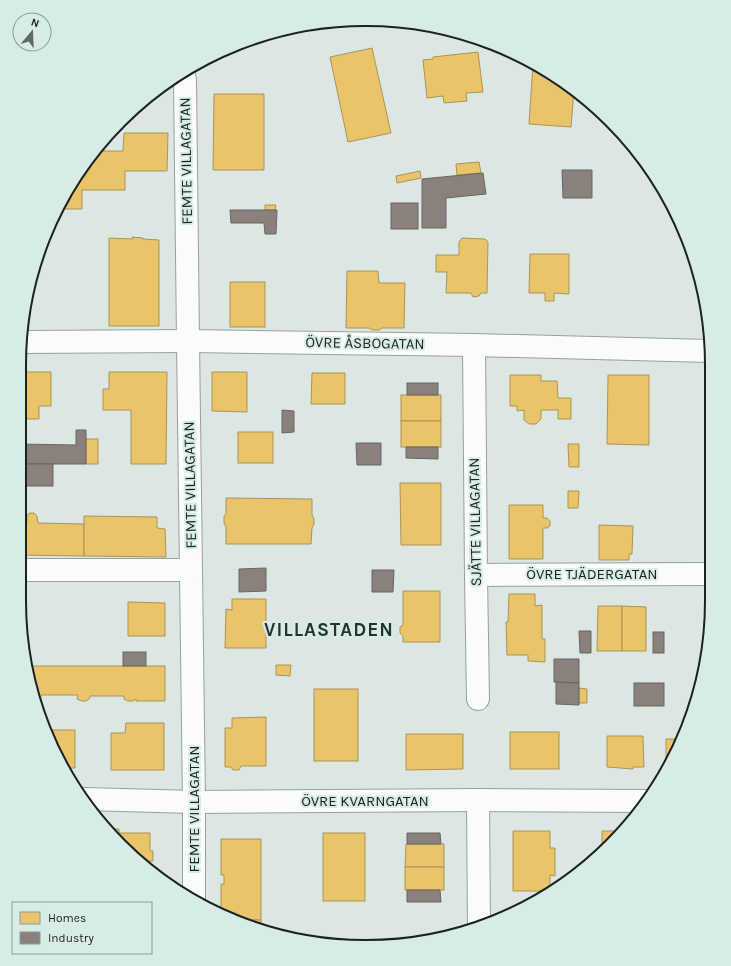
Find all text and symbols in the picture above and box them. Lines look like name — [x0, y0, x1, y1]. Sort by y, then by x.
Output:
north arrow — [12, 12, 52, 52]
text: N — [29, 16, 41, 30]
street label: FEMTE VILLAGATAN — [176, 97, 196, 225]
street label: ÖVRE ÅSBOGATAN — [305, 333, 425, 353]
street label: FEMTE VILLAGATAN — [180, 421, 200, 549]
street label: SJÄTTE VILLAGATAN — [465, 457, 485, 587]
street label: ÖVRE TJÄDERGATAN — [526, 565, 658, 583]
district label: VILLASTADEN — [264, 619, 394, 641]
street label: FEMTE VILLAGATAN — [185, 745, 203, 873]
street label: ÖVRE KVARNGATAN — [301, 792, 429, 810]
legend — [12, 902, 152, 954]
text: Homes — [48, 911, 86, 925]
text: Industry — [48, 931, 94, 945]

